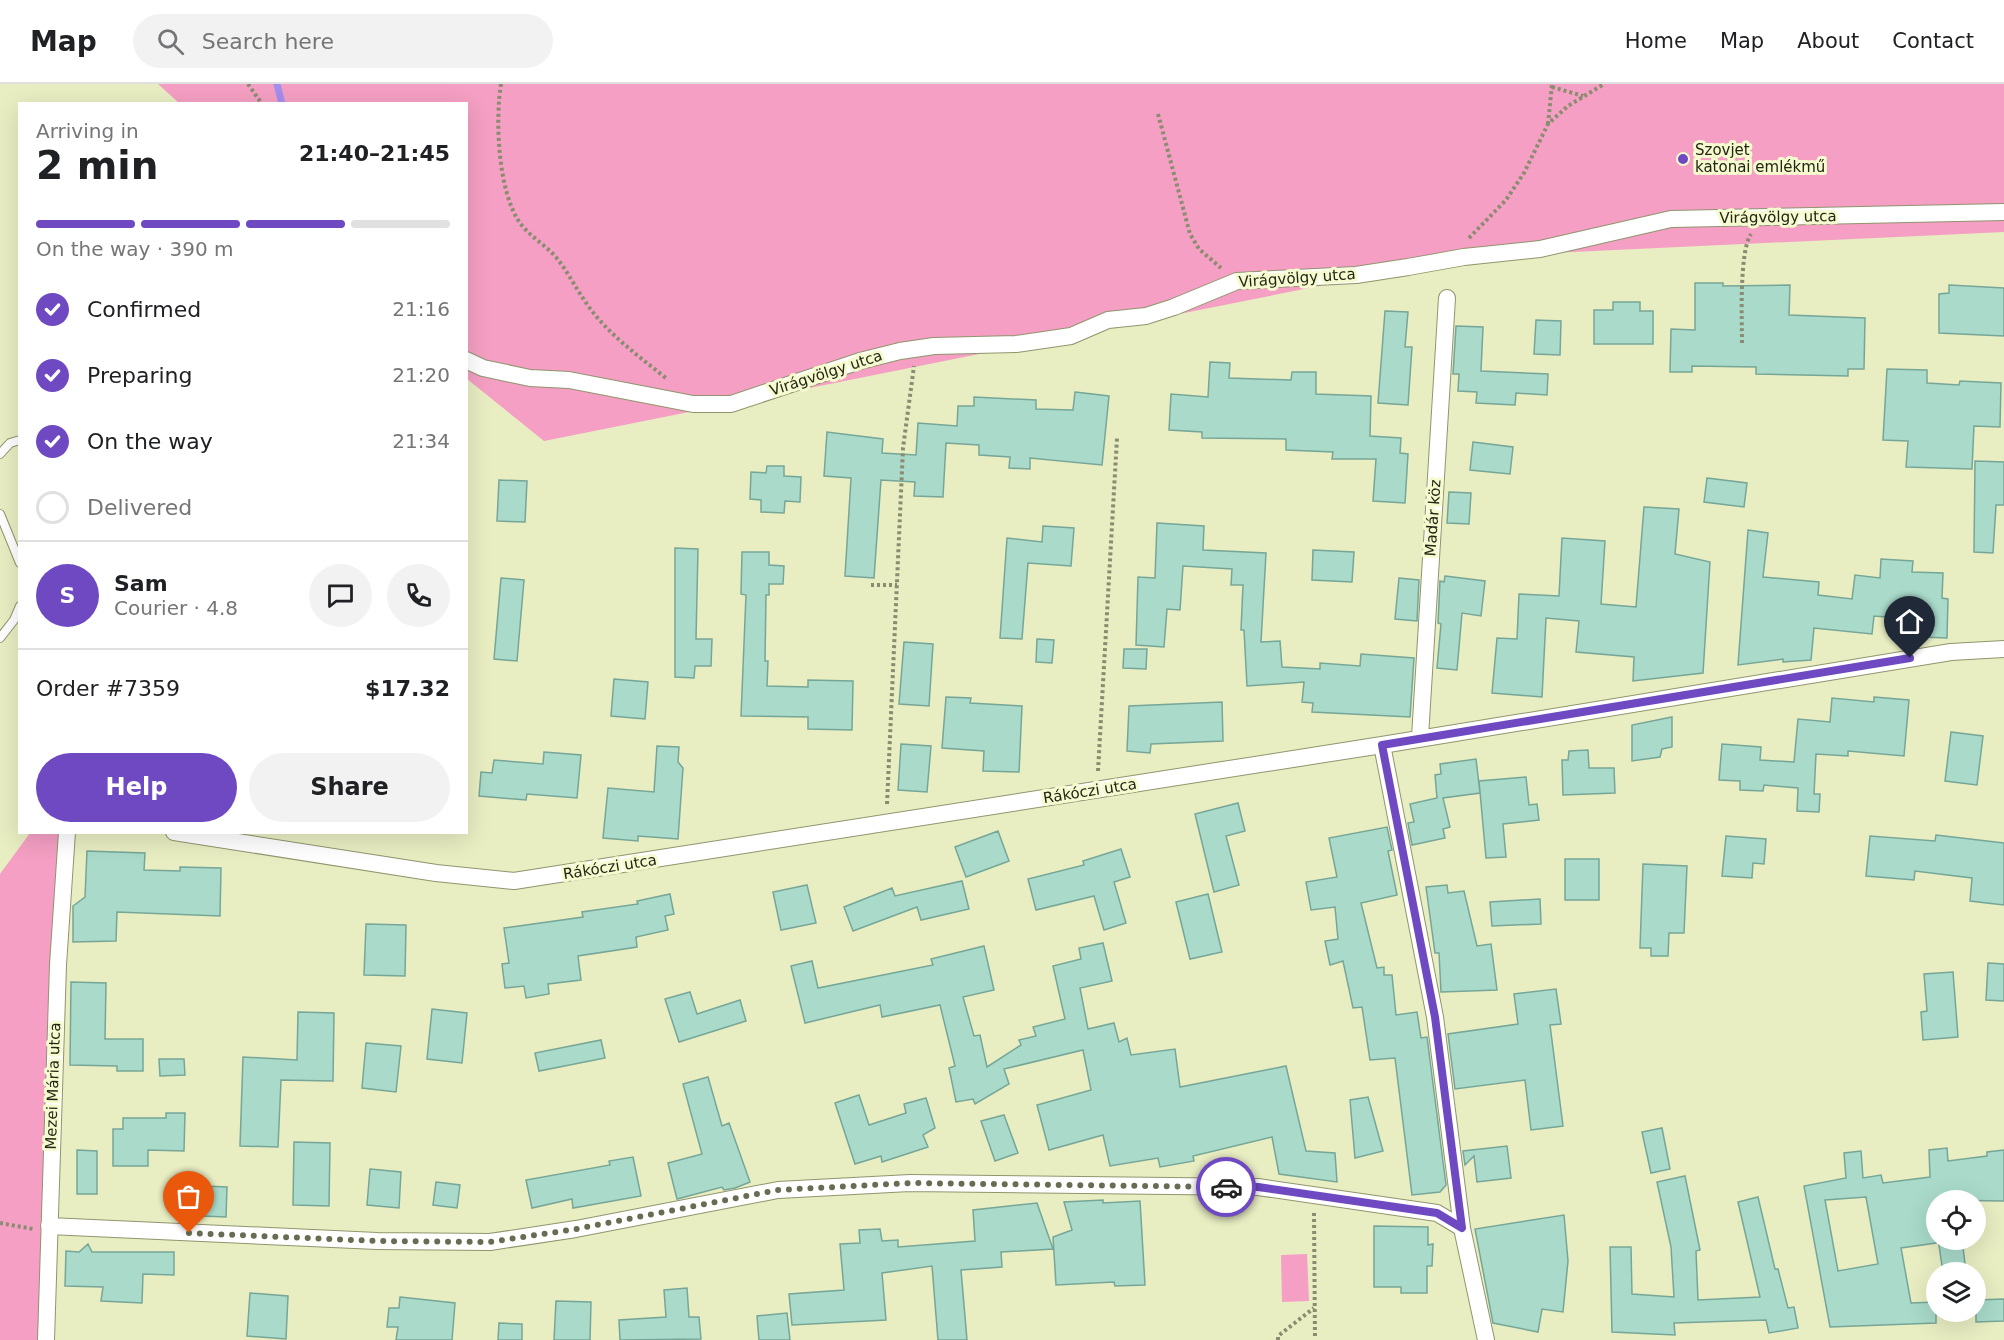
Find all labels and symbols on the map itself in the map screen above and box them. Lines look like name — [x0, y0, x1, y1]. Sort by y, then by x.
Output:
place label: Szovjet katonai emlékmű — [1695, 141, 1825, 176]
marker: Szovjet katonai emlékmű — [1676, 152, 1690, 166]
street label: Virágvölgy utca — [1719, 207, 1837, 227]
street label: Virágvölgy utca — [1238, 265, 1356, 291]
street label: Virágvölgy utca — [767, 346, 885, 400]
street label: Madár köz — [1421, 479, 1445, 557]
pin — [1884, 596, 1935, 658]
street label: Rákóczi utca — [1042, 775, 1138, 807]
street label: Rákóczi utca — [562, 851, 658, 883]
street label: Mezei Mária utca — [42, 1022, 64, 1150]
courier — [1196, 1157, 1256, 1217]
pin — [163, 1171, 214, 1233]

